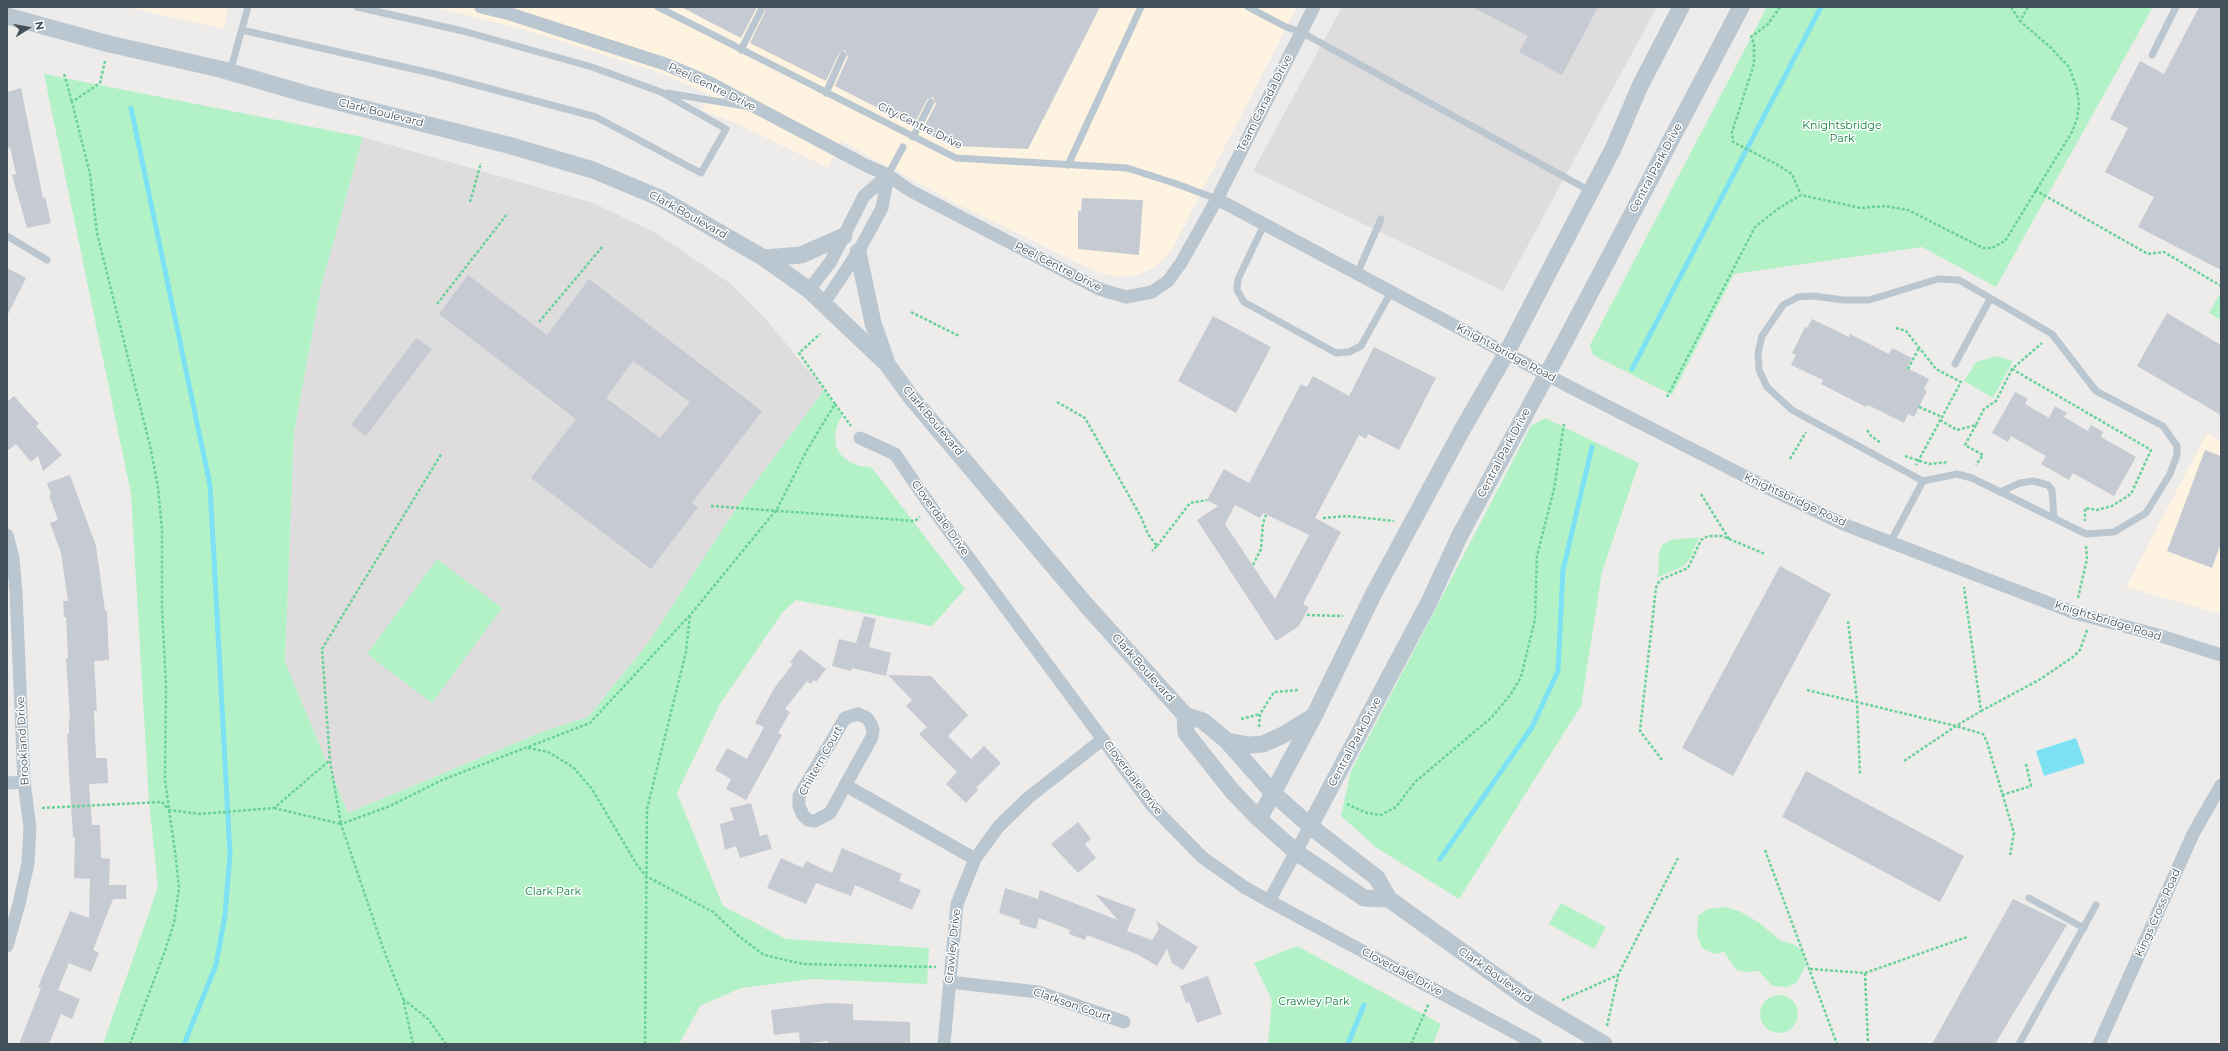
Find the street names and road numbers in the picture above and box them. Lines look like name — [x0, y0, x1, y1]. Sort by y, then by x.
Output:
street label: Team Canada Drive — [1235, 52, 1295, 154]
street label: Peel Centre Drive — [666, 60, 758, 114]
street label: Clark Boulevard — [337, 96, 425, 130]
street label: City Centre Drive — [876, 100, 964, 152]
street label: Central Park Drive — [1627, 121, 1685, 215]
street label: Clark Boulevard — [647, 188, 729, 242]
street label: Peel Centre Drive — [1012, 239, 1104, 295]
street label: Knightsbridge Road — [1454, 321, 1558, 385]
street label: Clark Boulevard — [900, 383, 966, 459]
street label: Central Park Drive — [1475, 406, 1533, 500]
street label: Knightsbridge Road — [1742, 471, 1848, 529]
street label: Cloverdale Drive — [908, 478, 972, 558]
street label: Knightsbridge Road — [2053, 598, 2163, 644]
street label: Clark Boulevard — [1109, 631, 1177, 705]
street label: Central Park Drive — [1326, 695, 1384, 789]
street label: Brookland Drive — [14, 696, 32, 786]
street label: Chiltern Court — [796, 724, 846, 798]
street label: Cloverdale Drive — [1101, 738, 1165, 818]
street label: Kings Cross Road — [2133, 867, 2183, 959]
street label: Crawley Drive — [943, 908, 963, 984]
street label: Cloverdale Drive — [1359, 945, 1445, 999]
street label: Clark Boulevard — [1456, 945, 1534, 1005]
street label: Clarkson Court — [1031, 986, 1113, 1024]

